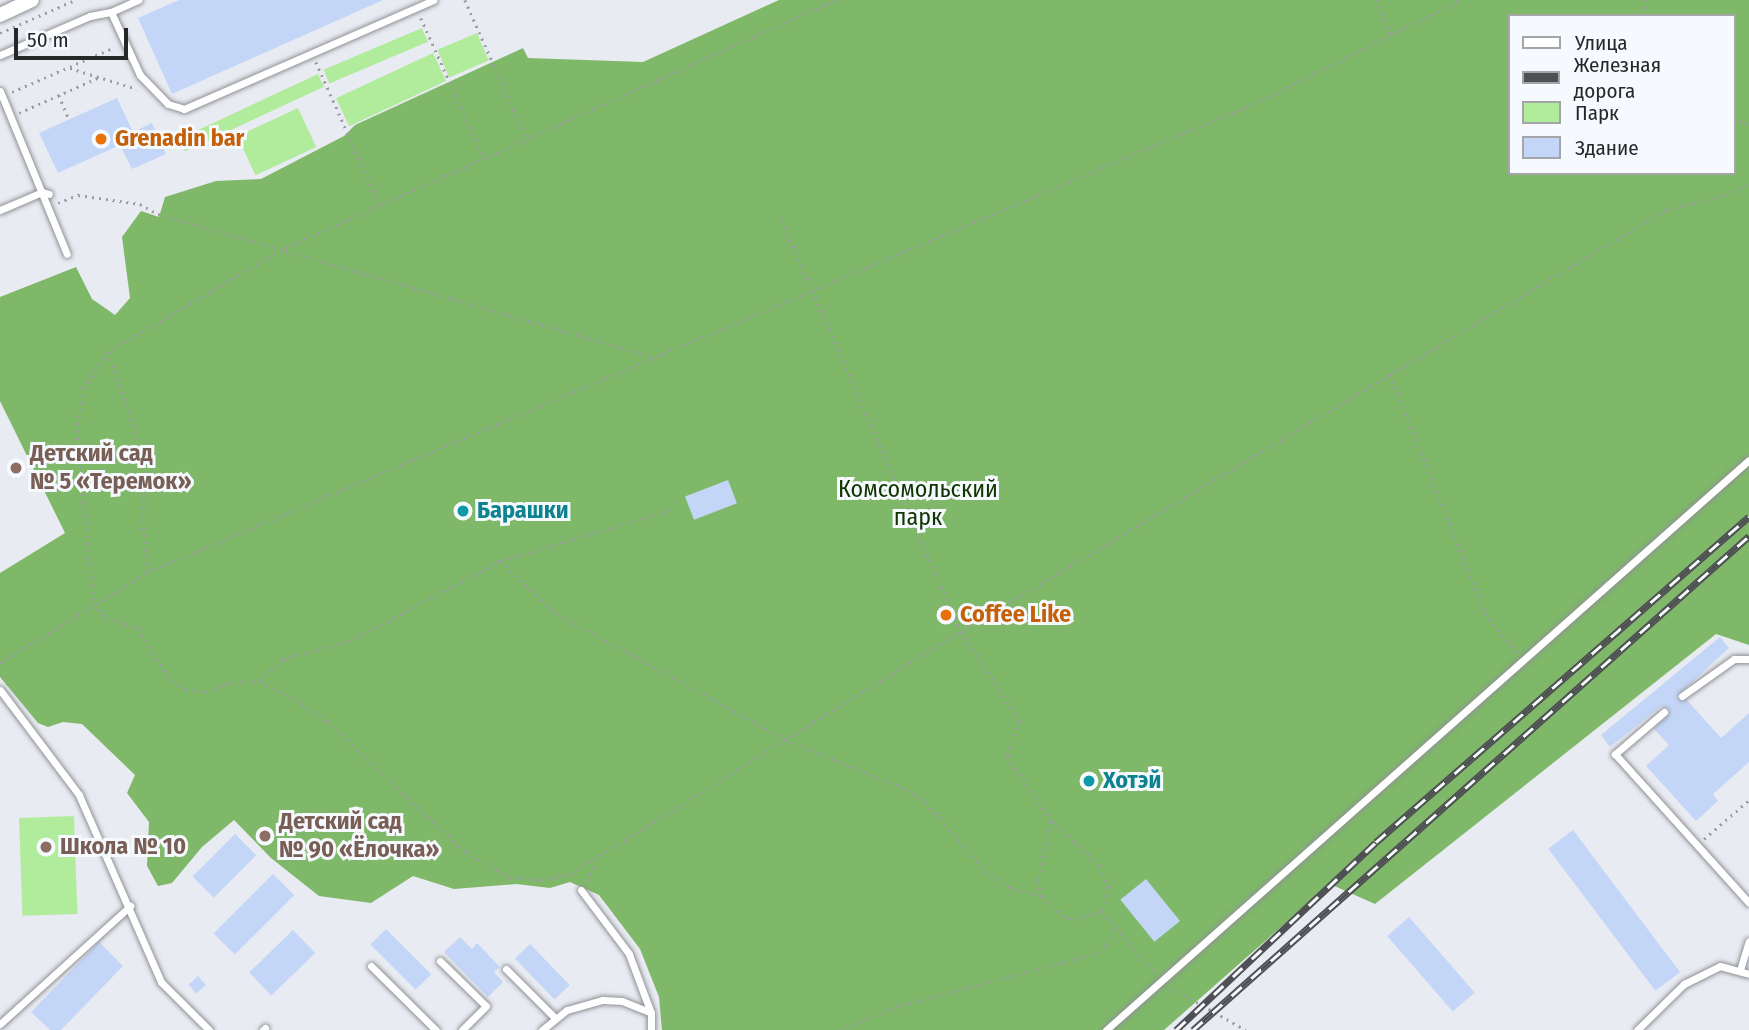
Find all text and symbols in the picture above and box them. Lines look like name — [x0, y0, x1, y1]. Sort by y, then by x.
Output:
scale bar — [18, 14, 131, 58]
legend — [1508, 14, 1735, 175]
text: 50 m — [27, 27, 69, 53]
text: Улица — [1575, 30, 1628, 56]
text: Железная дорога — [1574, 52, 1661, 104]
text: Парк — [1575, 100, 1619, 126]
place label: Grenadin bar — [115, 125, 244, 153]
marker: Grenadin bar — [93, 131, 109, 147]
text: Здание — [1575, 135, 1639, 161]
place label: Детский сад № 5 «Теремок» — [30, 440, 191, 496]
marker: Детский сад № 5 «Теремок» — [8, 460, 24, 476]
park label: Комсомольский парк — [838, 476, 998, 532]
place label: Барашки — [477, 497, 569, 525]
marker: Барашки — [455, 503, 471, 519]
place label: Coffee Like — [960, 601, 1071, 629]
marker: Coffee Like — [938, 607, 954, 623]
place label: Хотэй — [1103, 767, 1161, 795]
marker: Хотэй — [1081, 773, 1097, 789]
place label: Детский сад № 90 «Ёлочка» — [279, 808, 439, 864]
marker: Детский сад № 90 «Ёлочка» — [257, 828, 273, 844]
place label: Школа № 10 — [60, 833, 186, 861]
marker: Школа № 10 — [38, 839, 54, 855]

